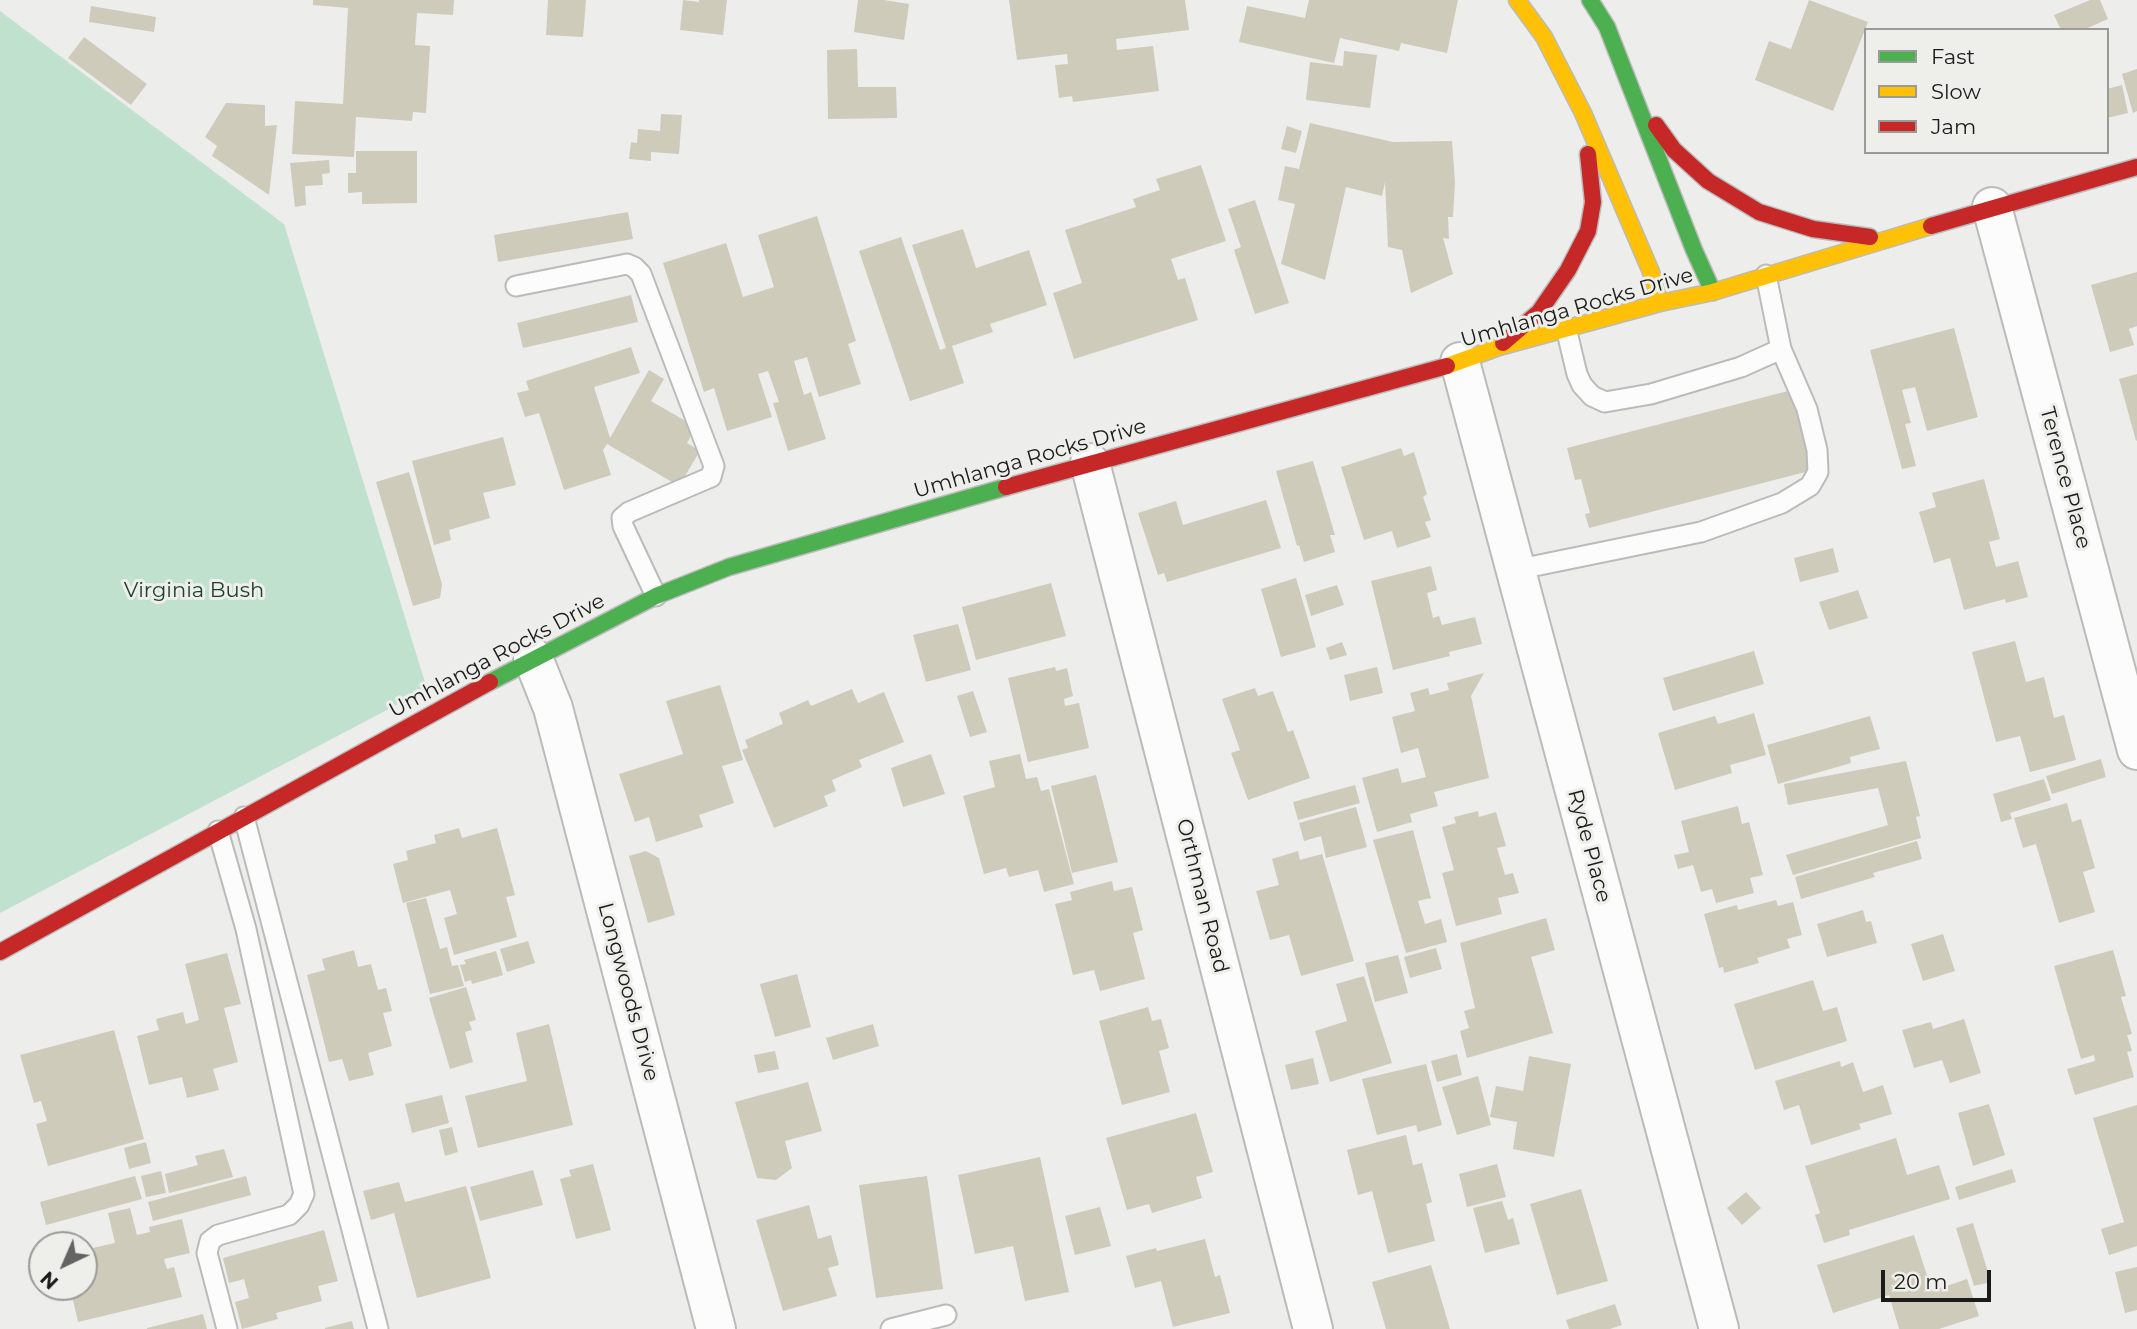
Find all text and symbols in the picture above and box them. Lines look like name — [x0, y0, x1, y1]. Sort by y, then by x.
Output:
legend — [1864, 28, 2109, 154]
text: Fast — [1931, 44, 1975, 69]
text: Slow — [1931, 79, 1981, 104]
text: Jam — [1931, 114, 1976, 139]
street label: Umhlanga Rocks Drive — [1458, 263, 1696, 353]
street label: Terence Place — [2034, 404, 2096, 552]
street label: Umhlanga Rocks Drive — [911, 414, 1149, 504]
park label: Virginia Bush — [124, 578, 264, 604]
street label: Umhlanga Rocks Drive — [385, 588, 609, 724]
street label: Ryde Place — [1562, 787, 1616, 905]
street label: Orthman Road — [1171, 816, 1233, 976]
street label: Longwoods Drive — [592, 900, 664, 1084]
north arrow — [28, 1231, 98, 1301]
scale bar — [1885, 1256, 1995, 1300]
text: N — [36, 1266, 63, 1294]
text: 20 m — [1894, 1269, 1948, 1294]

